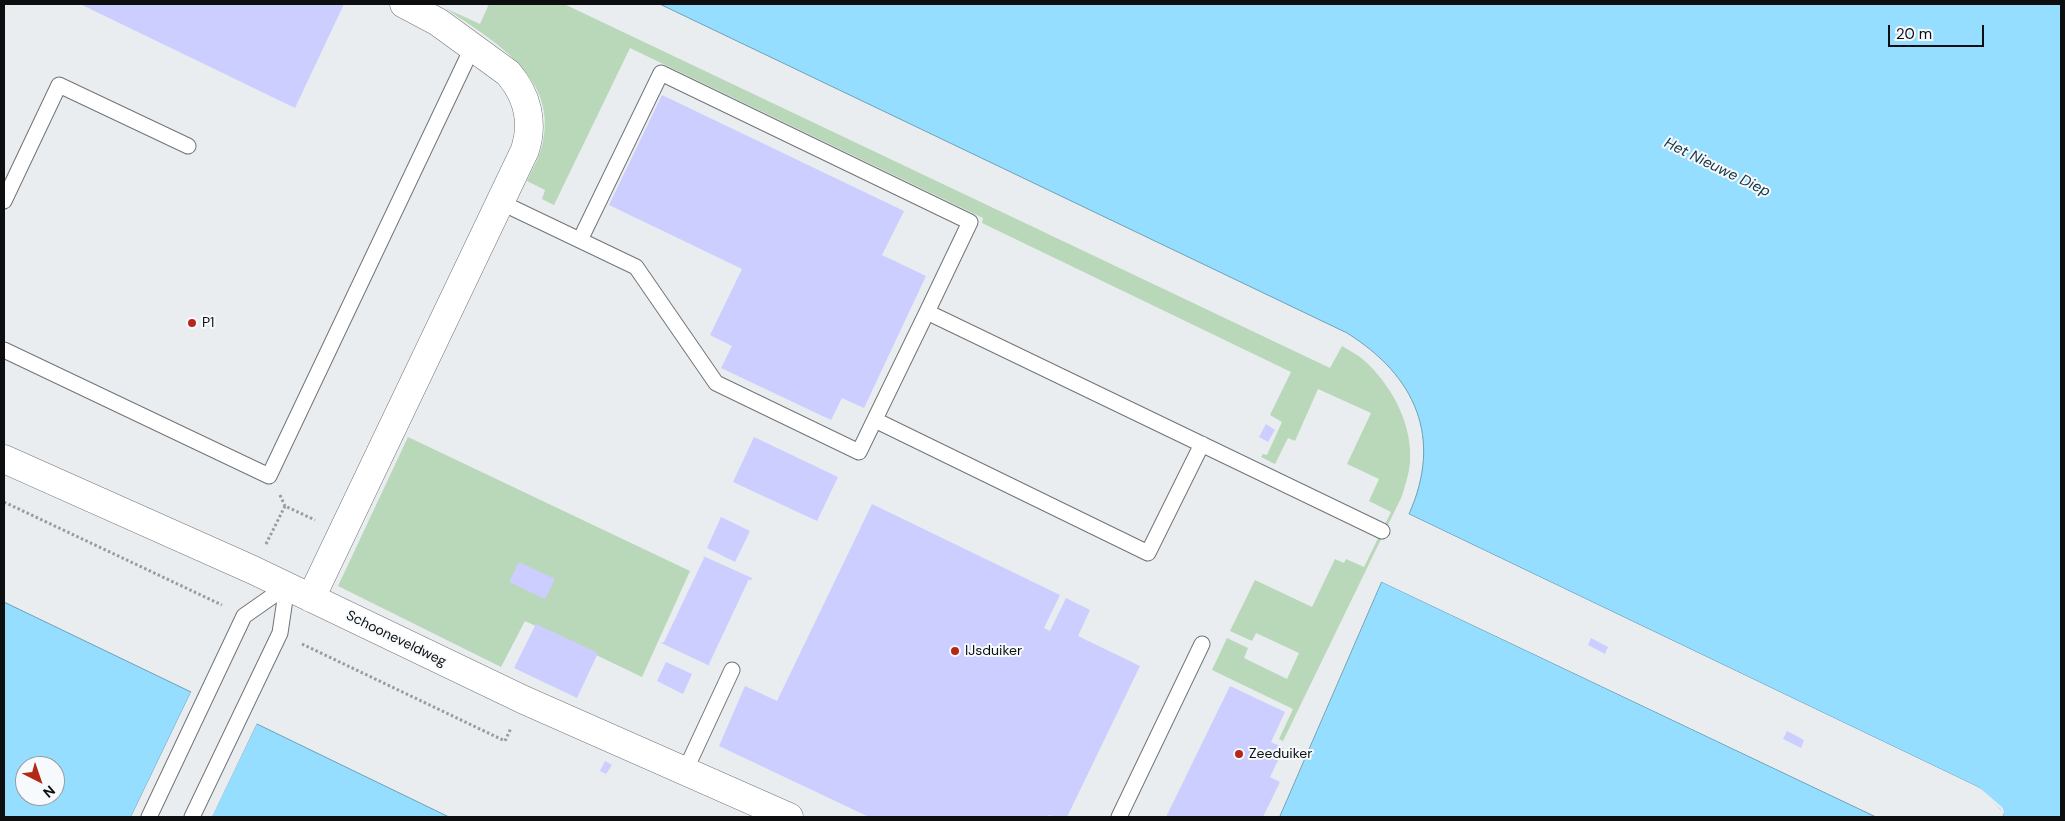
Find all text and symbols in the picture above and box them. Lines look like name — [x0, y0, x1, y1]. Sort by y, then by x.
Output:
scale bar — [1890, 15, 1986, 47]
text: 20 m — [1896, 24, 1932, 44]
water label: Het Nieuwe Diep — [1661, 135, 1773, 201]
place label: P1 — [202, 315, 214, 331]
marker: P1 — [186, 317, 198, 329]
street label: Schooneveldweg — [343, 607, 449, 671]
place label: IJsduiker — [965, 643, 1022, 659]
marker: IJsduiker — [949, 645, 961, 657]
place label: Zeeduiker — [1249, 746, 1312, 762]
marker: Zeeduiker — [1233, 748, 1245, 760]
north arrow — [15, 756, 65, 806]
text: N — [39, 781, 59, 802]

